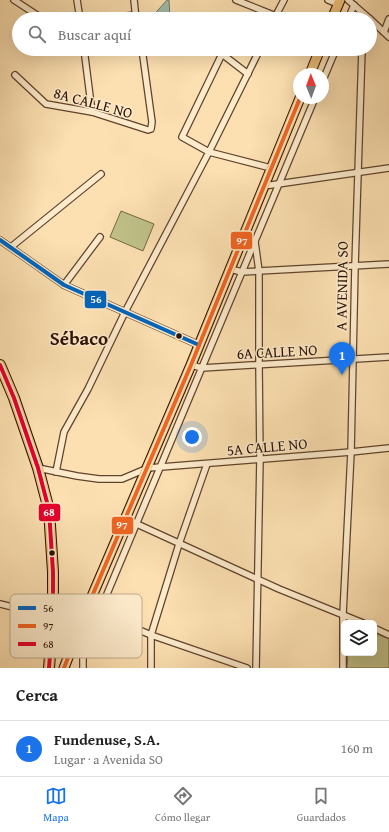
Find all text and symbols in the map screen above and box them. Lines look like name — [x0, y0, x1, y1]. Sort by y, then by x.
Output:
search box — [12, 12, 377, 56]
icon: search — [26, 23, 48, 45]
text: Buscar aquí — [58, 24, 131, 45]
north arrow — [293, 68, 329, 104]
street label: 8A CALLE NO — [51, 82, 135, 123]
line badge: 97 — [230, 231, 253, 250]
text: 97 — [236, 233, 248, 249]
street label: A AVENIDA SO — [330, 241, 353, 331]
line badge: 56 — [84, 290, 107, 309]
text: 56 — [90, 291, 102, 307]
district label: Sébaco — [50, 324, 108, 352]
unlabelled marker — [174, 331, 184, 341]
street label: 6A CALLE NO — [236, 339, 318, 364]
pin: 1 — [329, 342, 355, 375]
your location — [182, 427, 202, 447]
street label: 5A CALLE NO — [226, 433, 308, 460]
line badge: 68 — [38, 503, 61, 522]
text: 68 — [43, 504, 55, 520]
line badge: 97 — [111, 516, 134, 535]
text: 97 — [116, 517, 128, 533]
unlabelled marker — [47, 548, 57, 558]
legend — [10, 594, 142, 658]
text: 56 — [43, 600, 54, 616]
text: 97 — [43, 618, 54, 634]
map controls — [341, 620, 377, 656]
button: layers — [341, 620, 377, 656]
text: 68 — [43, 636, 54, 652]
text: Cerca — [16, 682, 58, 707]
text: Fundenuse, S.A. — [54, 729, 160, 750]
text: 1 — [26, 739, 32, 758]
text: 160 m — [341, 739, 373, 758]
text: Lugar · a Avenida SO — [54, 750, 163, 769]
tab: Mapa — [43, 785, 69, 825]
tab: Cómo llegar — [155, 785, 210, 825]
tab: Guardados — [297, 785, 346, 825]

